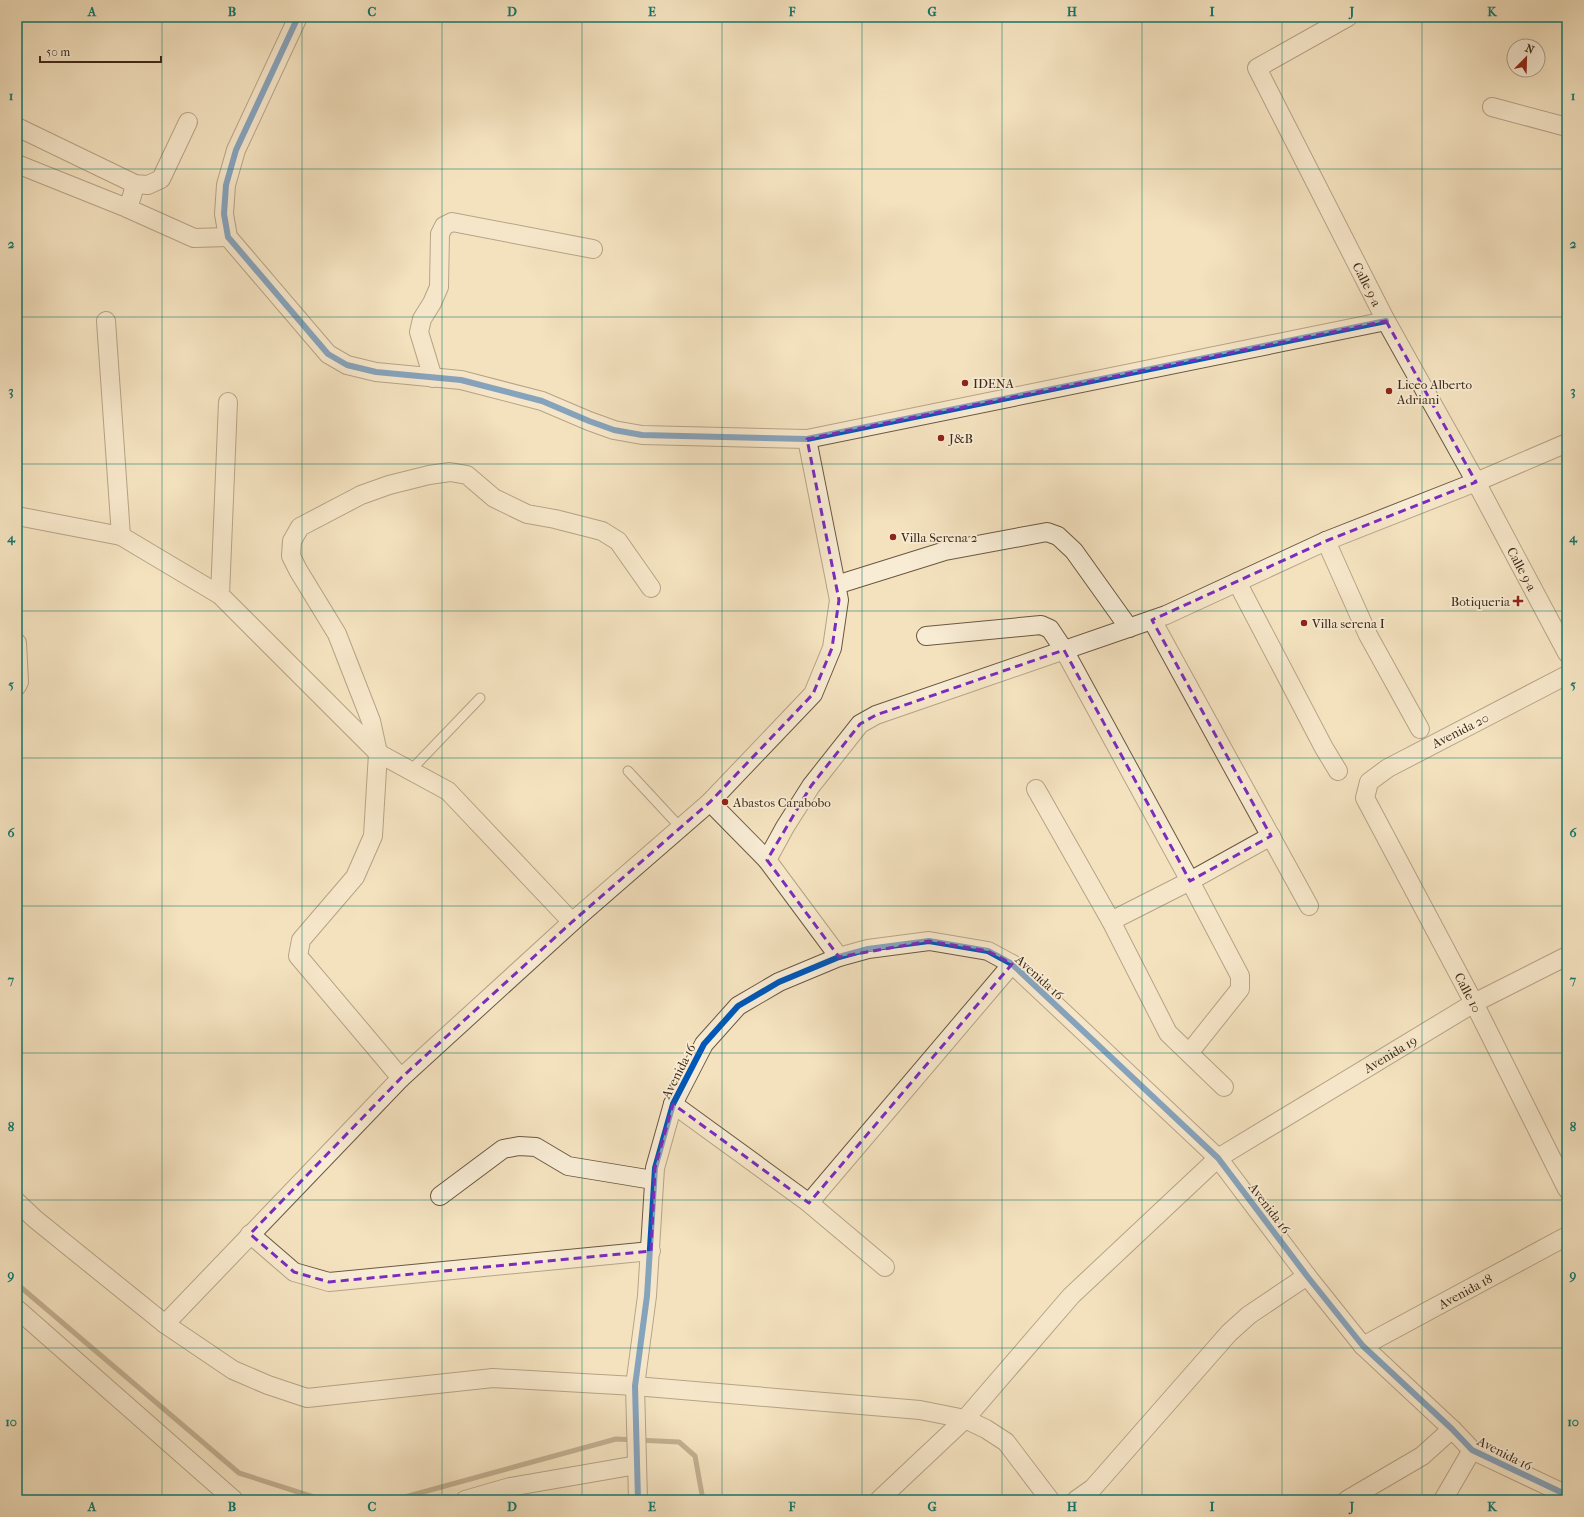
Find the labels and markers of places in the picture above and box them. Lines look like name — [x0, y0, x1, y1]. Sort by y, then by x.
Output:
place label: IDENA — [973, 376, 1014, 391]
place label: Liceo Alberto Adriani — [1396, 377, 1473, 407]
marker: IDENA — [960, 378, 970, 388]
marker: Liceo Alberto Adriani — [1384, 386, 1394, 396]
place label: J&B — [948, 431, 973, 446]
marker: J&B — [936, 433, 946, 443]
place label: Villa Serena 2 — [900, 530, 978, 545]
marker: Villa Serena 2 — [888, 532, 898, 542]
place label: Botiqueria — [1451, 594, 1511, 609]
marker: Botiqueria — [1513, 596, 1523, 606]
place label: Villa serena I — [1311, 616, 1385, 631]
marker: Villa serena I — [1299, 618, 1309, 628]
place label: Abastos Carabobo — [732, 795, 831, 810]
marker: Abastos Carabobo — [720, 797, 730, 807]

